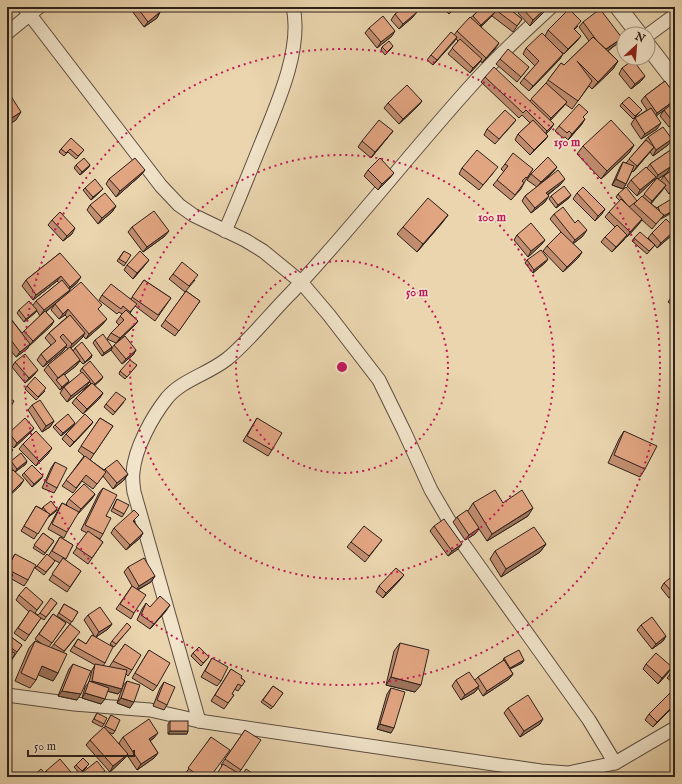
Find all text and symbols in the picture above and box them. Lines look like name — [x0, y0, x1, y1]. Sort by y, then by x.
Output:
north arrow — [616, 26, 656, 66]
text: N — [632, 29, 648, 46]
text: 150 m — [554, 135, 581, 150]
text: 100 m — [478, 210, 507, 225]
text: 50 m — [406, 285, 429, 300]
centre of rings — [335, 360, 349, 374]
scale bar — [28, 732, 134, 758]
text: 50 m — [34, 739, 56, 754]

